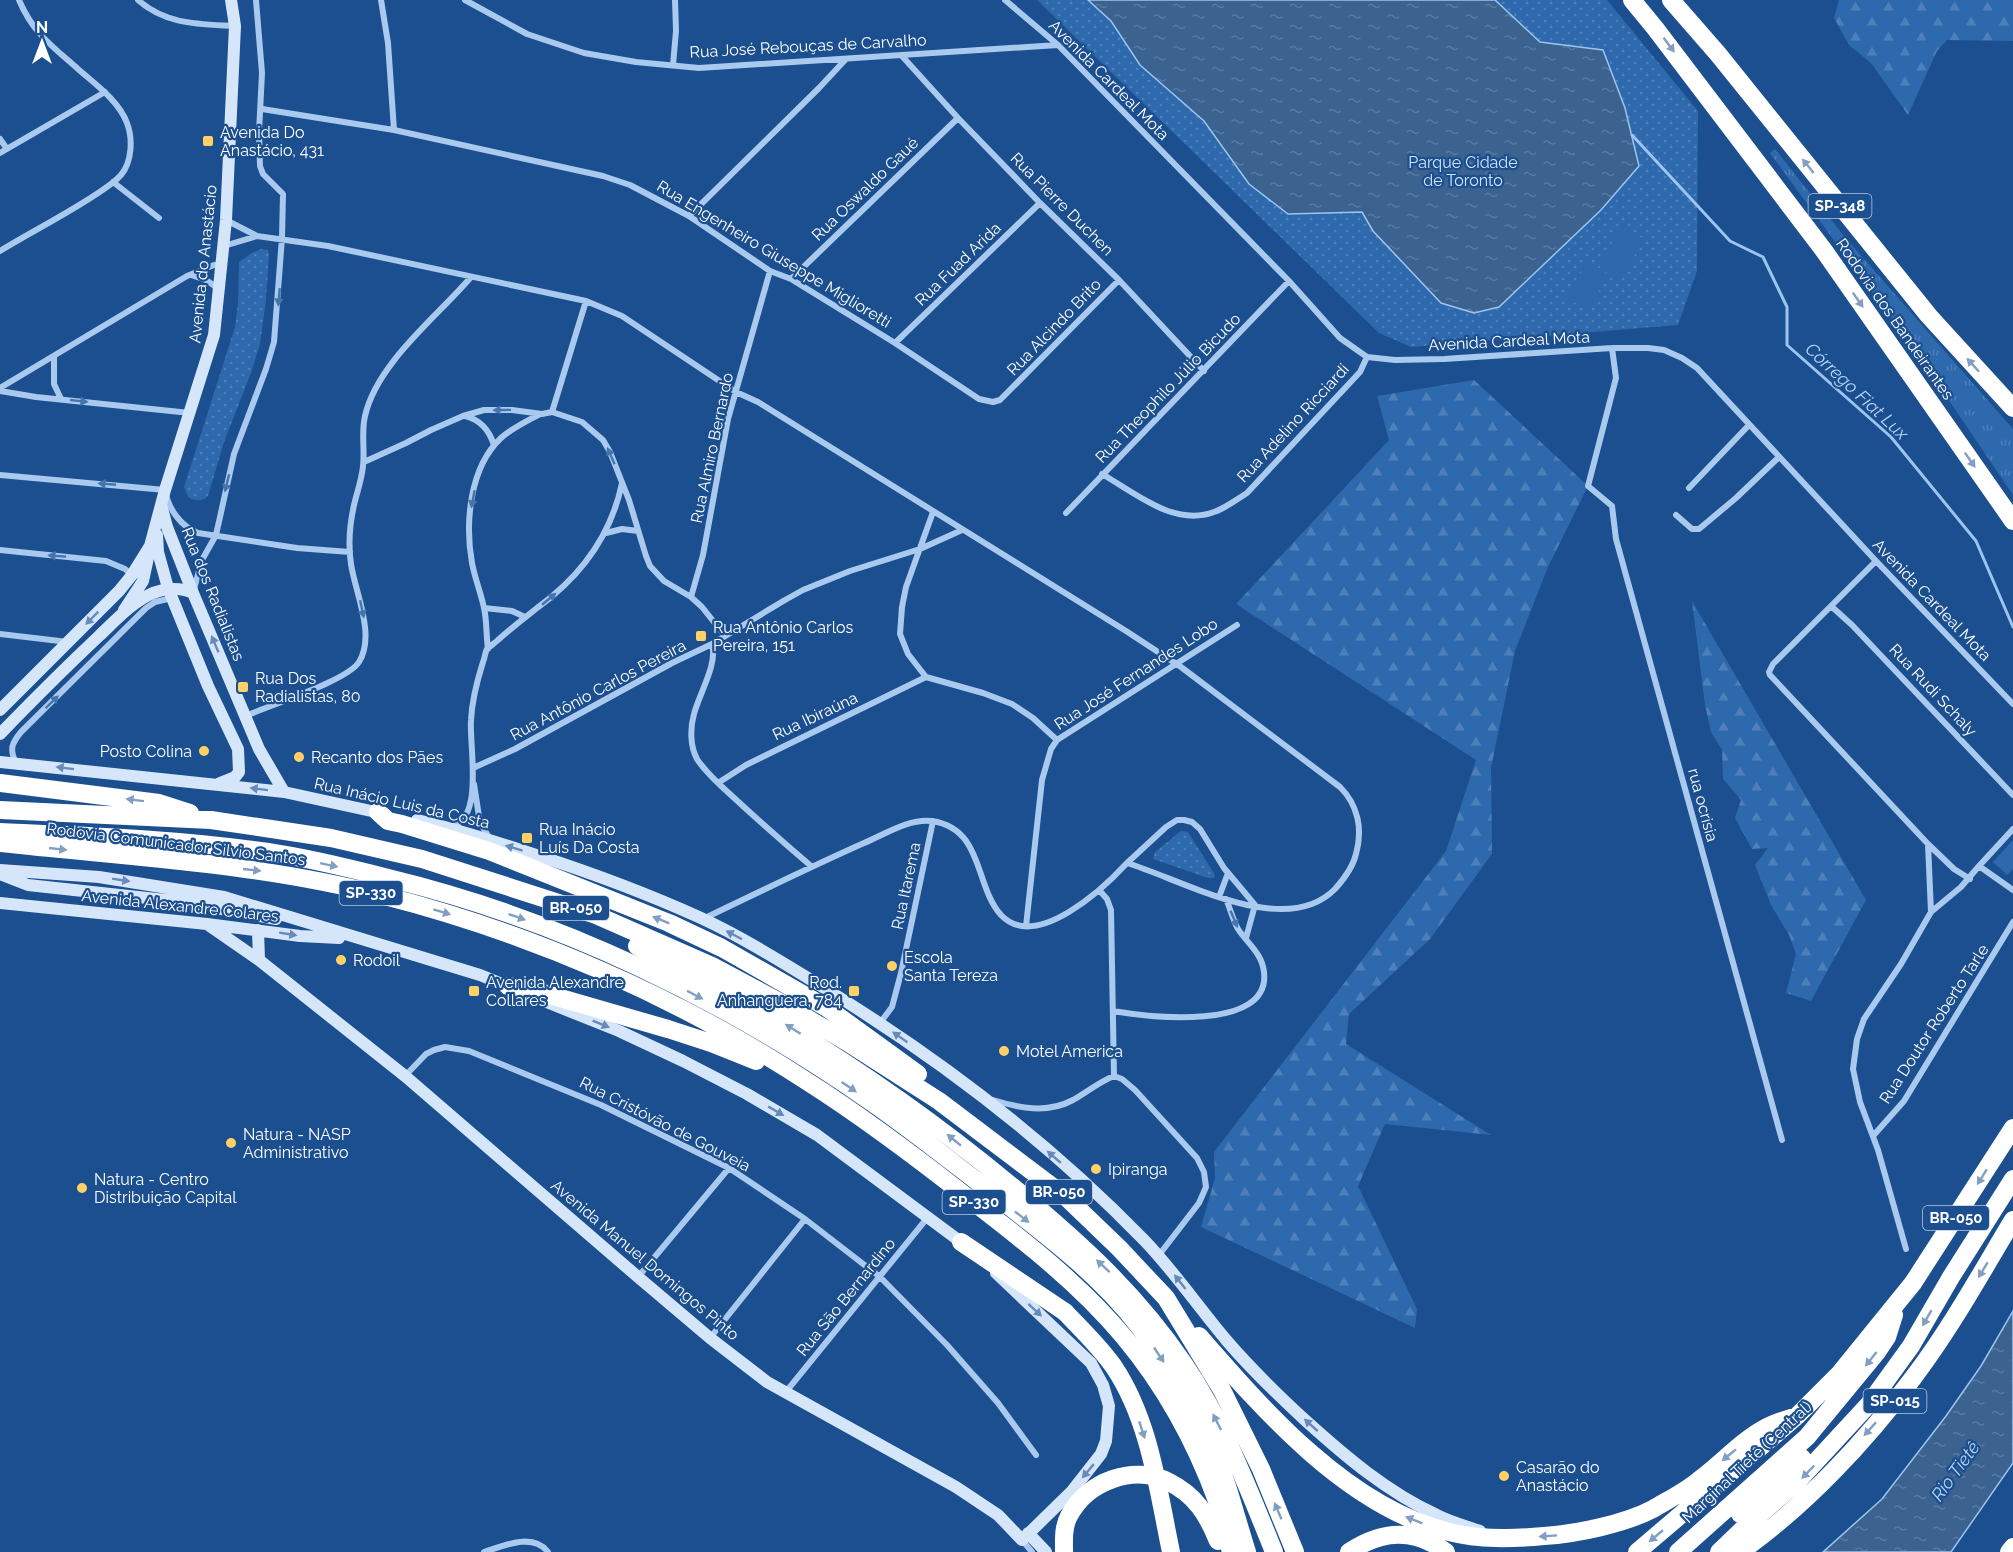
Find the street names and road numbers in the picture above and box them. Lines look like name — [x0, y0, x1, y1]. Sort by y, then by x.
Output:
street label: Avenida Cardeal Mota — [1045, 16, 1173, 144]
street label: Rua José Rebouças de Carvalho — [689, 30, 927, 62]
street label: Rua Oswaldo Gaué — [808, 133, 922, 245]
street label: Rua Pierre Duchen — [1007, 149, 1117, 259]
street label: Rua Engenheiro Giuseppe Miglioretti — [653, 176, 895, 332]
street label: Avenida do Anastácio — [185, 184, 221, 344]
road number: SP-348 — [1808, 194, 1872, 218]
street label: Rua Fuad Arida — [911, 218, 1005, 310]
street label: Rodovia dos Bandeirantes — [1832, 235, 1958, 403]
street label: Rua Alcindo Brito — [1003, 275, 1105, 379]
street label: Rua Theophilo Júlio Bicudo — [1091, 309, 1245, 467]
street label: Avenida Cardeal Mota — [1428, 327, 1590, 355]
street label: Rua Adelino Ricciardi — [1233, 360, 1353, 486]
street label: Rua Almiro Bernardo — [687, 371, 737, 525]
street label: Rua dos Radialistas — [178, 524, 249, 664]
street label: Avenida Cardeal Mota — [1869, 535, 1995, 665]
street label: Rua José Fernandes Lobo — [1051, 614, 1221, 734]
street label: Rua Antônio Carlos Pereira — [507, 636, 689, 744]
street label: Rua Rudi Schaly — [1885, 640, 1981, 740]
street label: Rua Ibiraúna — [769, 688, 861, 744]
street label: rua ocrisia — [1684, 766, 1722, 844]
street label: Rua Inácio Luis da Costa — [312, 774, 492, 832]
street label: Rodovia Comunicador Silvio Santos — [46, 819, 307, 869]
street label: Rua Itarema — [887, 841, 925, 931]
road number: SP-330 — [340, 881, 403, 905]
street label: Avenida Alexandre Colares — [80, 886, 280, 926]
road number: BR-050 — [543, 896, 609, 920]
street label: Rua Doutor Roberto Tarle — [1875, 941, 1993, 1107]
street label: Rua Cristóvão de Gouveia — [576, 1073, 754, 1175]
street label: Avenida Manuel Domingos Pinto — [547, 1176, 743, 1344]
road number: BR-050 — [1026, 1180, 1092, 1204]
road number: SP-330 — [942, 1190, 1006, 1214]
road number: BR-050 — [1923, 1206, 1989, 1230]
street label: Rua São Bernardino — [793, 1234, 899, 1360]
road number: SP-015 — [1864, 1389, 1926, 1413]
street label: Marginal Tietê (Central) — [1678, 1397, 1816, 1527]

